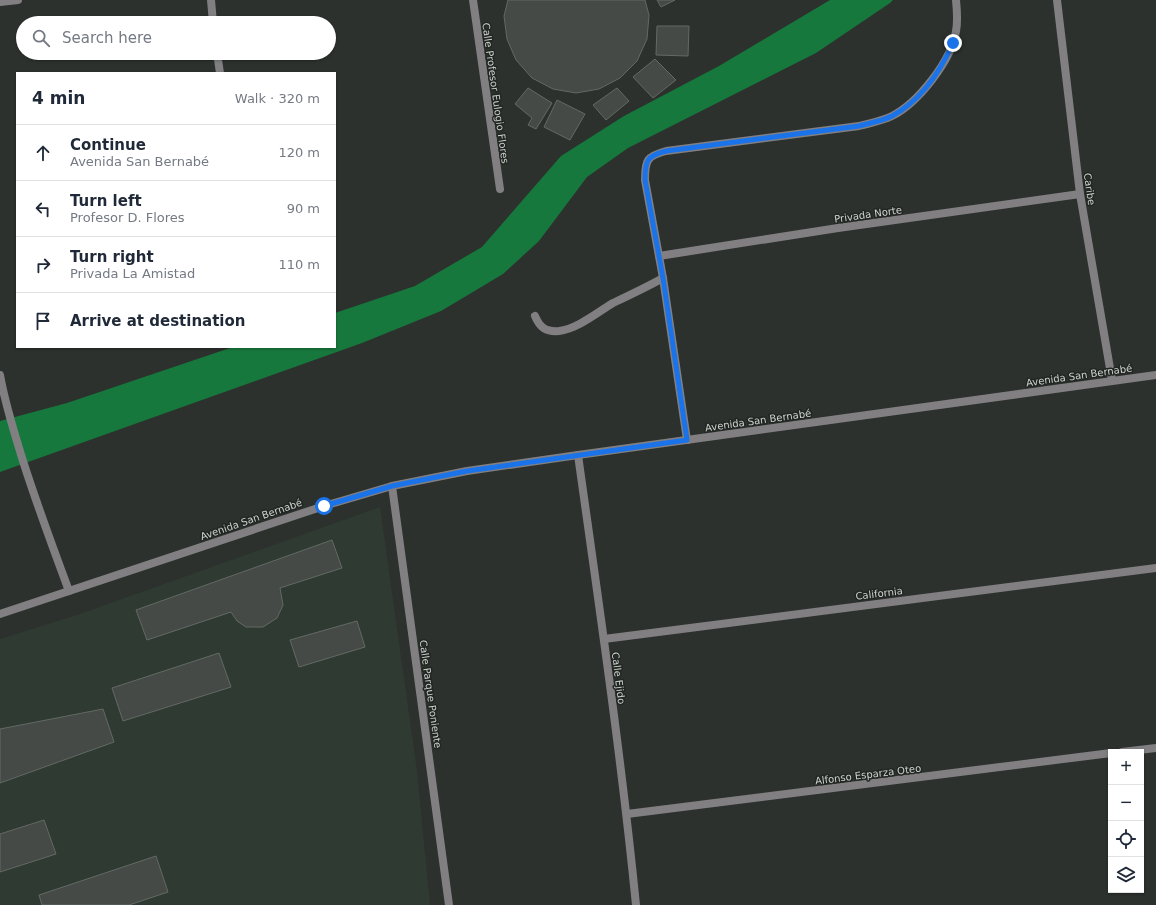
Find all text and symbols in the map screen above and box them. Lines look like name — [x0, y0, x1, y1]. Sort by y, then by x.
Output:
search box — [16, 16, 336, 60]
street label: Calle Profesor Eulogio Flores — [480, 22, 511, 164]
icon: search — [30, 27, 52, 49]
text: Search here — [62, 29, 152, 47]
route end — [944, 34, 962, 52]
text: 4 min — [32, 88, 85, 108]
text: Walk · 320 m — [235, 91, 320, 106]
text: Continue — [70, 136, 146, 154]
icon: ahead — [32, 142, 54, 164]
text: 120 m — [278, 145, 320, 160]
text: Avenida San Bernabé — [70, 154, 209, 169]
street label: Caribe — [1082, 172, 1097, 206]
text: Turn left — [70, 192, 142, 210]
icon: left — [32, 198, 54, 220]
text: 90 m — [287, 201, 320, 216]
street label: Privada Norte — [834, 204, 903, 225]
text: Profesor D. Flores — [70, 210, 185, 225]
text: Turn right — [70, 248, 154, 266]
icon: right — [32, 254, 54, 276]
text: 110 m — [278, 257, 320, 272]
text: Privada La Amistad — [70, 266, 195, 281]
icon: arrive — [32, 310, 54, 332]
text: Arrive at destination — [70, 312, 245, 330]
street label: Avenida San Bernabé — [1025, 363, 1133, 388]
street label: Avenida San Bernabé — [704, 408, 812, 433]
street label: Avenida San Bernabé — [199, 497, 304, 542]
route start — [315, 497, 333, 515]
street label: California — [855, 585, 903, 602]
street label: Calle Parque Poniente — [417, 639, 444, 749]
street label: Calle Ejido — [610, 651, 627, 705]
map controls — [1108, 749, 1144, 893]
button: + — [1108, 749, 1144, 785]
street label: Alfonso Esparza Oteo — [814, 763, 922, 786]
button: − — [1108, 785, 1144, 821]
button: locate — [1108, 821, 1144, 857]
button: layers — [1108, 857, 1144, 893]

